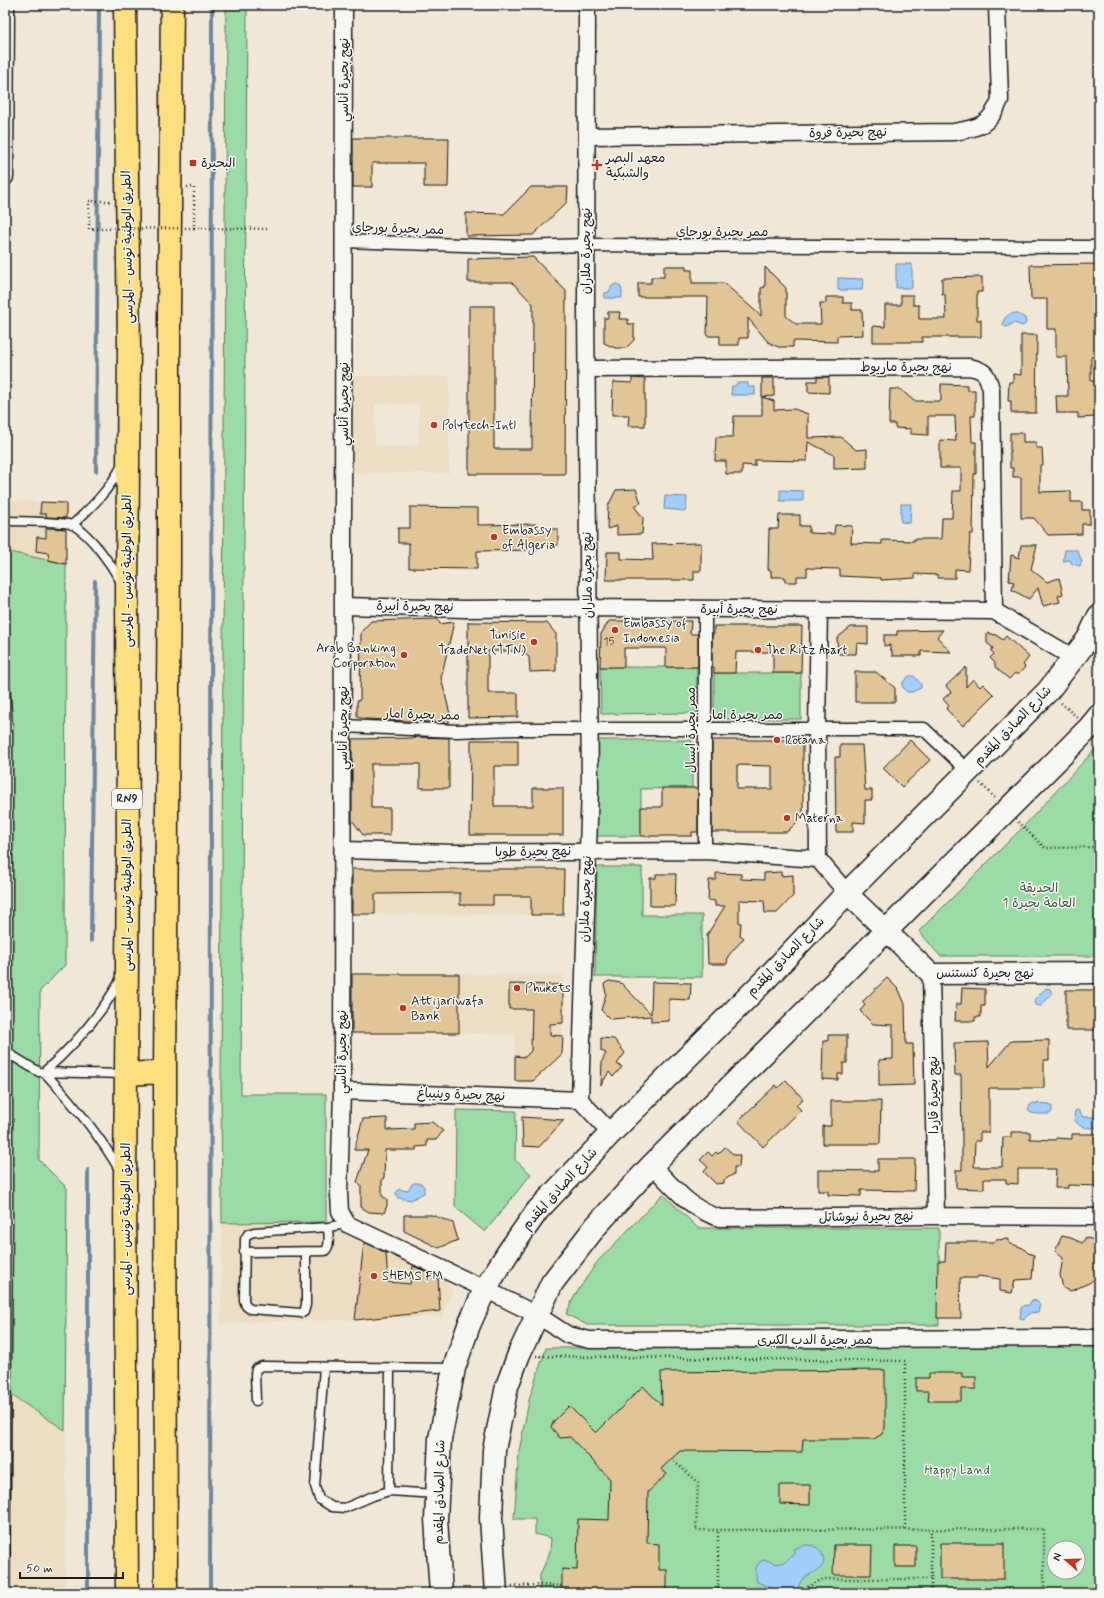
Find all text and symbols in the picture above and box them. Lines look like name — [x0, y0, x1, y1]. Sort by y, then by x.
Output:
street label: نهج بحيرة أناسي — [336, 38, 355, 122]
street label: نهج بحيرة فروة — [809, 124, 887, 142]
place label: معهد البصر والشبكية — [605, 150, 666, 182]
place label: البحيرة — [201, 155, 235, 172]
marker: البحيرة — [188, 158, 198, 168]
marker: معهد البصر والشبكية — [591, 159, 603, 171]
street label: الطريق الوطنية تونس - المرسى — [118, 170, 138, 324]
street label: نهج بحيرة ملاران — [578, 208, 595, 294]
street label: ممر بحيرة بورجاي — [352, 219, 444, 239]
street label: ممر بحيرة بورجاي — [676, 224, 768, 241]
street label: نهج بحيرة ماريوط — [860, 359, 952, 376]
street label: نهج بحيرة أناسي — [336, 362, 355, 446]
place label: Polytech-Intl — [442, 417, 516, 434]
marker: Polytech-Intl — [429, 420, 439, 430]
street label: الطريق الوطنية تونس - المرسى — [119, 494, 136, 648]
place label: Embassy of Algeria — [502, 522, 555, 555]
marker: Embassy of Algeria — [489, 532, 499, 542]
street label: نهج بحيرة ملاران — [579, 532, 597, 618]
street label: نهج بحيرة أبيرة — [376, 598, 454, 616]
street label: نهج بحيرة أبيرة — [700, 601, 778, 618]
place label: Embassy of Indonesia — [623, 615, 687, 647]
marker: Embassy of Indonesia — [610, 625, 620, 635]
place label: Tunisie TradeNet (TTN) — [438, 627, 526, 659]
house number: 15 — [604, 635, 615, 649]
marker: Tunisie TradeNet (TTN) — [529, 637, 539, 647]
place label: Arab Banking Corporation — [316, 640, 396, 672]
place label: The Ritz Apart — [766, 642, 848, 660]
marker: The Ritz Apart — [753, 645, 763, 655]
marker: Arab Banking Corporation — [399, 650, 409, 660]
street label: شارع الصادق المقدم — [970, 682, 1056, 770]
street label: نهج بحيرة أناسي — [335, 686, 354, 770]
street label: ممر بحيرة ايسال — [683, 687, 700, 773]
street label: ممر بحيرة امار — [383, 705, 460, 725]
street label: ممر بحيرة امار — [706, 707, 783, 724]
place label: Rotana — [785, 732, 826, 749]
marker: Rotana — [772, 735, 782, 745]
road number: RN9 — [112, 789, 142, 809]
place label: Materna — [795, 810, 844, 827]
marker: Materna — [782, 813, 792, 823]
street label: الطريق الوطنية تونس - المرسى — [119, 818, 136, 972]
street label: نهج بحيرة طوبا — [495, 843, 571, 861]
street label: نهج بحيرة ملاران — [576, 855, 596, 943]
park label: الحديقة العامة بحيرة 1 — [1003, 880, 1075, 912]
street label: شارع الصادق المقدم — [743, 913, 829, 1001]
street label: نهج بحيرة كنستنس — [936, 965, 1034, 982]
place label: Phukets — [525, 980, 571, 997]
marker: Phukets — [512, 983, 522, 993]
place label: Attijariwafa Bank — [411, 993, 484, 1025]
marker: Attijariwafa Bank — [398, 1003, 408, 1013]
street label: نهج بحيرة أناسي — [334, 1010, 353, 1094]
street label: نهج بحيرة قاردا — [925, 1056, 943, 1134]
street label: نهج بحيرة وينيباغ — [417, 1085, 505, 1105]
street label: الطريق الوطنية تونس - المرسى — [118, 1142, 135, 1296]
street label: شارع الصادق المقدم — [519, 1144, 602, 1234]
street label: نهج بحيرة نيوشاتل — [818, 1208, 914, 1226]
place label: SHEMS FM — [382, 1268, 443, 1285]
marker: SHEMS FM — [369, 1271, 379, 1281]
street label: ممر بحيرة الدب الكبرى — [757, 1332, 873, 1349]
street label: شارع الصادق المقدم — [431, 1439, 450, 1545]
park label: Happy Land — [924, 1462, 990, 1479]
north arrow — [1046, 1540, 1086, 1580]
text: N — [1050, 1551, 1065, 1563]
scale bar — [20, 1554, 123, 1580]
text: 50 m — [26, 1561, 53, 1577]

